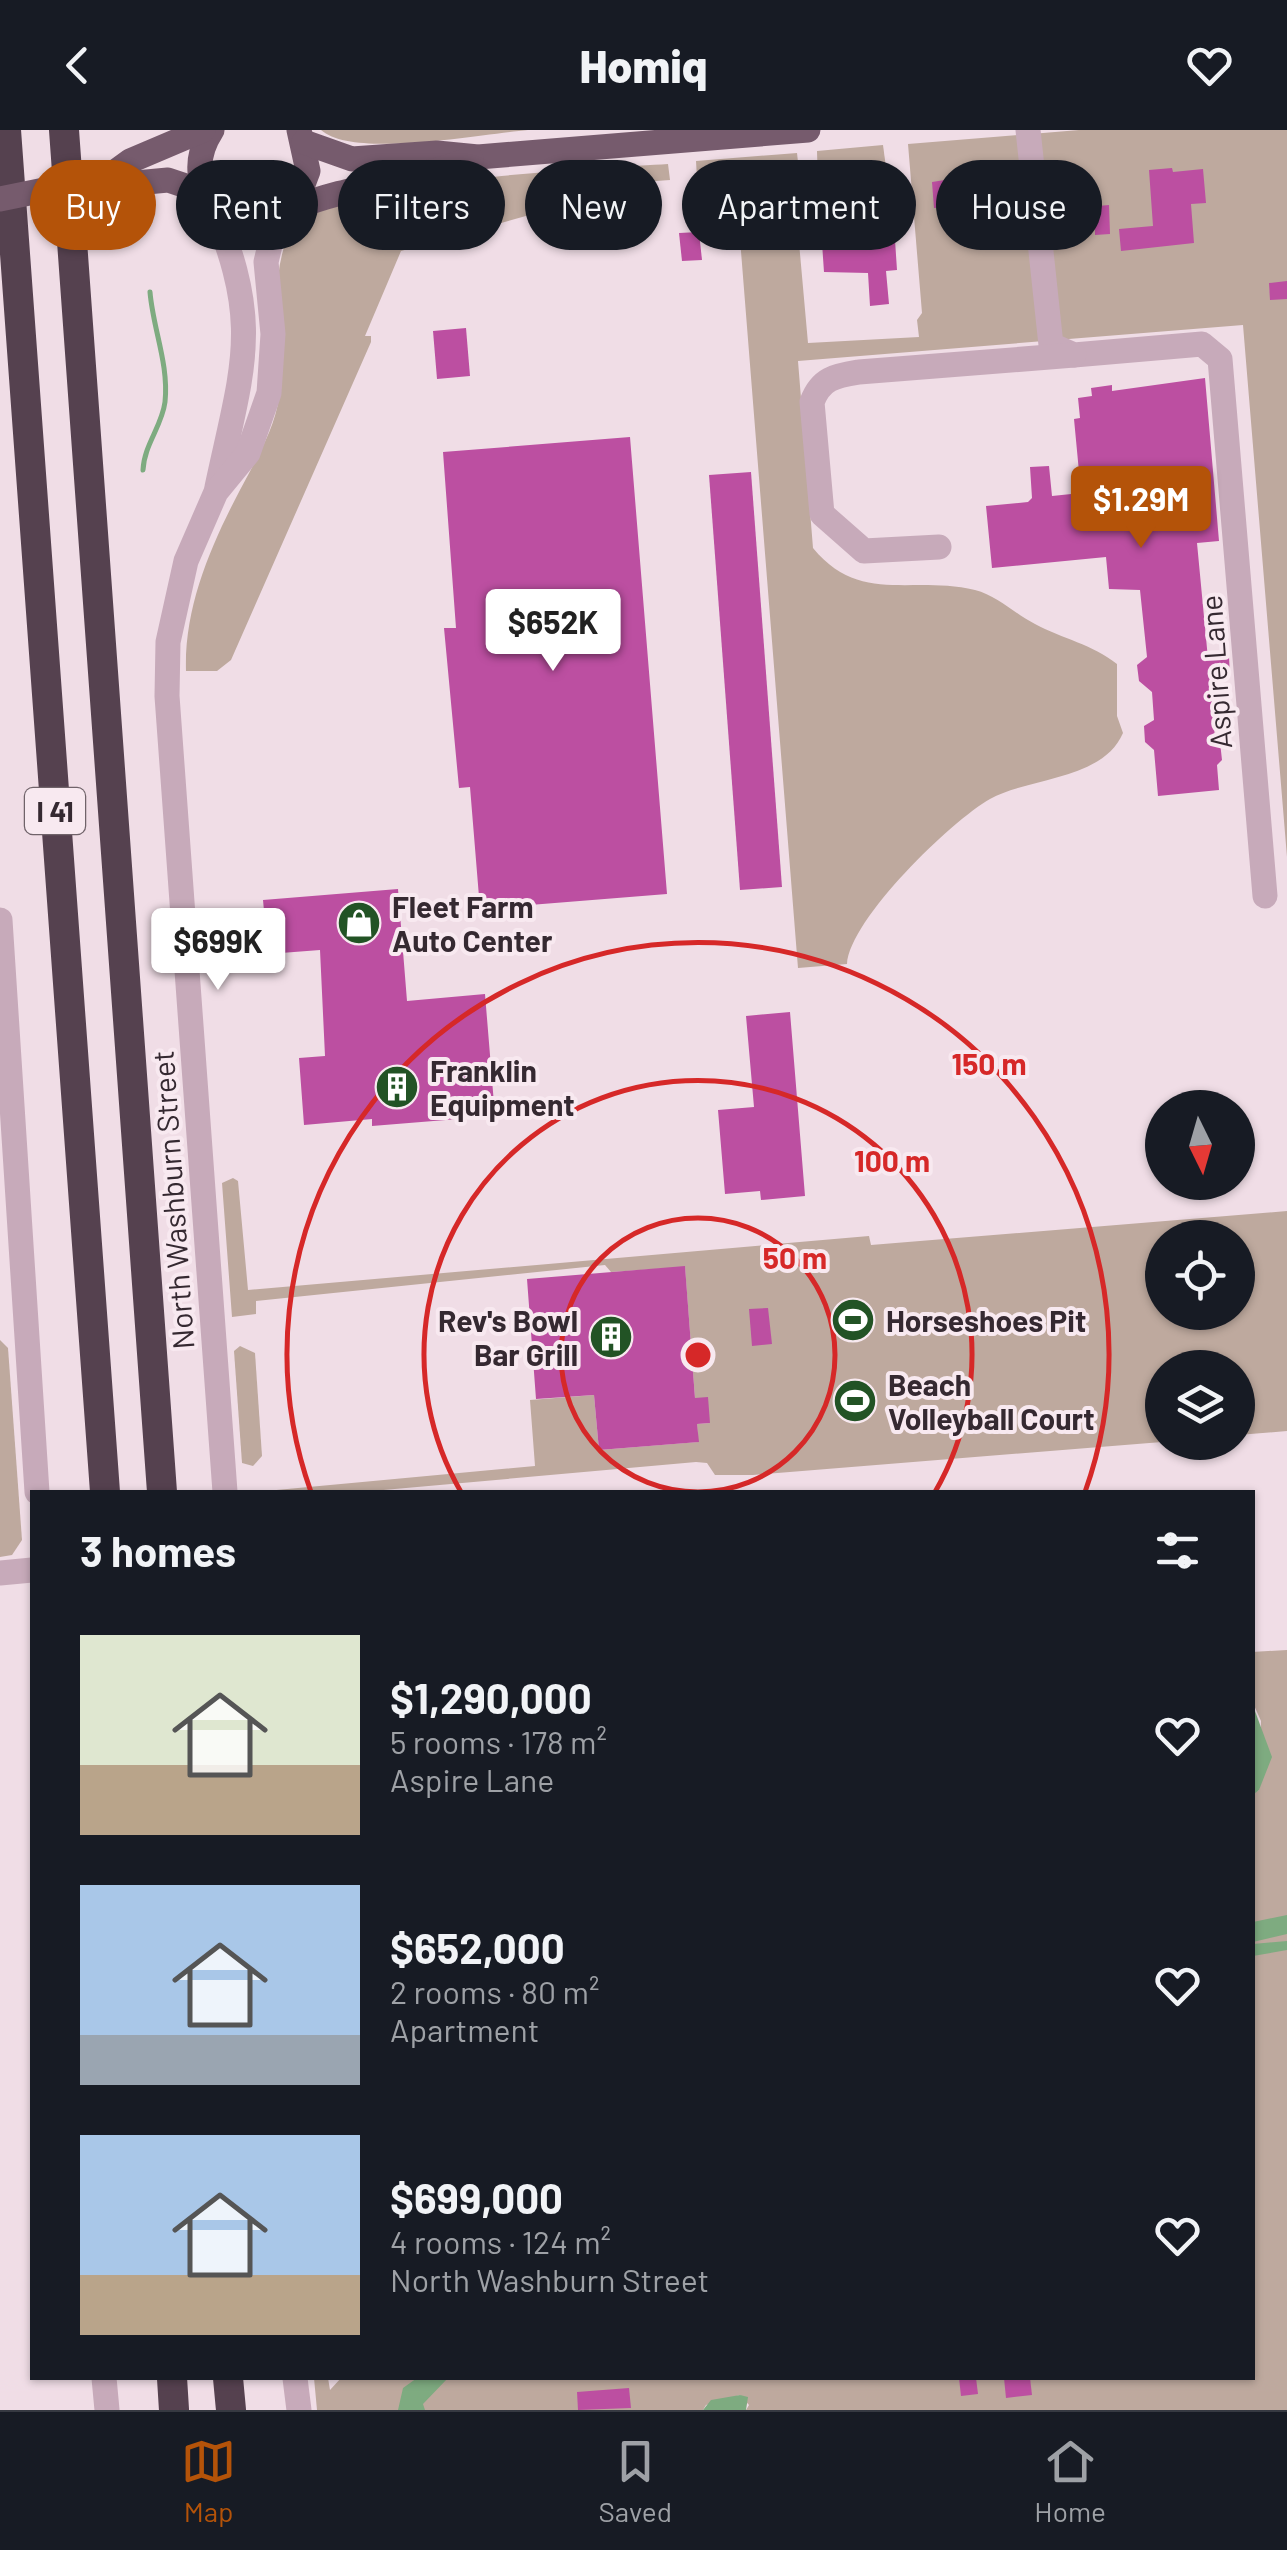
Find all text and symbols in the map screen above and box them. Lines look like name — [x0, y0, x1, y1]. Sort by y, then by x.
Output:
icon: back — [50, 38, 105, 93]
text: Homiq — [579, 38, 708, 92]
icon: heart — [1182, 38, 1237, 93]
chip: Buy — [30, 160, 156, 250]
chip: Rent — [176, 160, 318, 250]
chip: Filters — [338, 160, 505, 250]
chip: New — [525, 160, 662, 250]
chip: Apartment — [682, 160, 916, 250]
chip: House — [936, 160, 1102, 250]
pin: $1.29M — [1060, 466, 1222, 551]
text: $1.29M — [1093, 479, 1189, 517]
pin: $652K — [483, 589, 623, 674]
street label: Aspire Lane — [1192, 594, 1238, 750]
text: $652K — [508, 602, 598, 640]
road number: I 41 — [25, 788, 85, 834]
place label: Fleet Farm Auto Center — [392, 888, 553, 958]
shop icon: Fleet Farm Auto Center — [336, 900, 382, 946]
pin: $699K — [148, 908, 288, 993]
text: $699K — [173, 921, 263, 959]
text: 150 m — [952, 1045, 1026, 1081]
street label: North Washburn Street — [144, 1049, 200, 1351]
place label: Franklin Equipment — [430, 1052, 575, 1122]
building icon: Franklin Equipment — [374, 1064, 420, 1110]
north arrow — [1145, 1090, 1255, 1200]
map controls — [1145, 1090, 1255, 1460]
text: 100 m — [854, 1142, 930, 1178]
button: locate — [1145, 1220, 1255, 1330]
text: 50 m — [763, 1239, 827, 1275]
sports icon: Horseshoes Pit — [830, 1297, 876, 1343]
place label: Rev's Bowl Bar Grill — [438, 1302, 578, 1372]
place label: Horseshoes Pit — [886, 1302, 1086, 1338]
building icon: Rev's Bowl Bar Grill — [588, 1314, 634, 1360]
centre of rings — [680, 1337, 716, 1373]
button: layers — [1145, 1350, 1255, 1460]
place label: Beach Volleyball Court — [888, 1366, 1095, 1436]
sports icon: Beach Volleyball Court — [832, 1378, 878, 1424]
icon: filters — [1150, 1523, 1205, 1578]
text: 3 homes — [80, 1525, 236, 1575]
text: $1,290,000 — [390, 1672, 592, 1722]
icon: home — [160, 1675, 280, 1795]
icon: heart — [1150, 1708, 1205, 1763]
text: 5 rooms · 178 m² — [390, 1722, 607, 1760]
text: Aspire Lane — [390, 1760, 554, 1798]
text: $652,000 — [390, 1922, 565, 1972]
icon: home — [160, 1925, 280, 2045]
icon: heart — [1150, 1958, 1205, 2013]
text: 2 rooms · 80 m² — [390, 1972, 599, 2010]
text: Apartment — [390, 2010, 539, 2048]
text: $699,000 — [390, 2172, 563, 2222]
icon: home — [160, 2175, 280, 2295]
icon: heart — [1150, 2208, 1205, 2263]
text: 4 rooms · 124 m² — [390, 2222, 611, 2260]
text: North Washburn Street — [390, 2260, 709, 2298]
tab: Map — [181, 2434, 236, 2528]
tab: Saved — [599, 2434, 672, 2528]
tab: Home — [1034, 2434, 1106, 2528]

